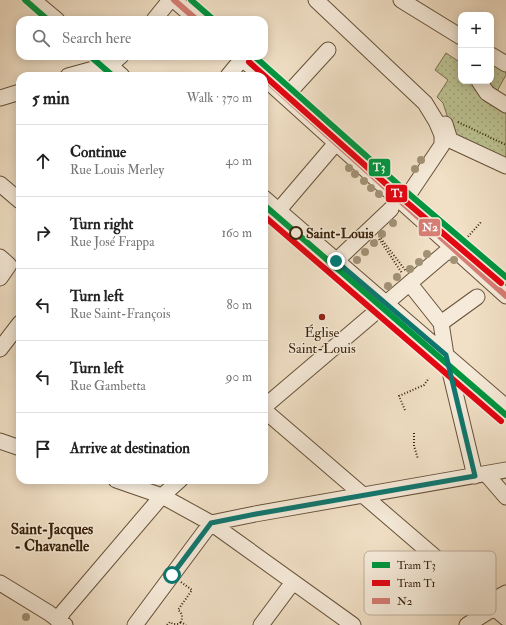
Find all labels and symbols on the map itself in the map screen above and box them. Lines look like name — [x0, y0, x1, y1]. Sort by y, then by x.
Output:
line badge: T3 — [368, 158, 391, 177]
text: T3 — [372, 161, 385, 174]
line badge: T1 — [385, 184, 408, 203]
text: T1 — [390, 187, 403, 200]
line badge: N2 — [418, 218, 441, 237]
text: N2 — [421, 221, 438, 234]
place label: Saint-Louis — [306, 225, 374, 242]
marker: Saint-Louis — [289, 226, 303, 240]
route end — [327, 252, 345, 270]
marker: Église Saint-Louis — [317, 312, 327, 322]
place label: Église Saint-Louis — [288, 324, 356, 357]
district label: Saint-Jacques - Chavanelle — [11, 520, 93, 556]
legend — [364, 551, 496, 615]
text: Tram T3 — [397, 559, 436, 572]
route start — [163, 566, 181, 584]
text: Tram T1 — [397, 577, 436, 590]
text: N2 — [397, 595, 413, 608]

